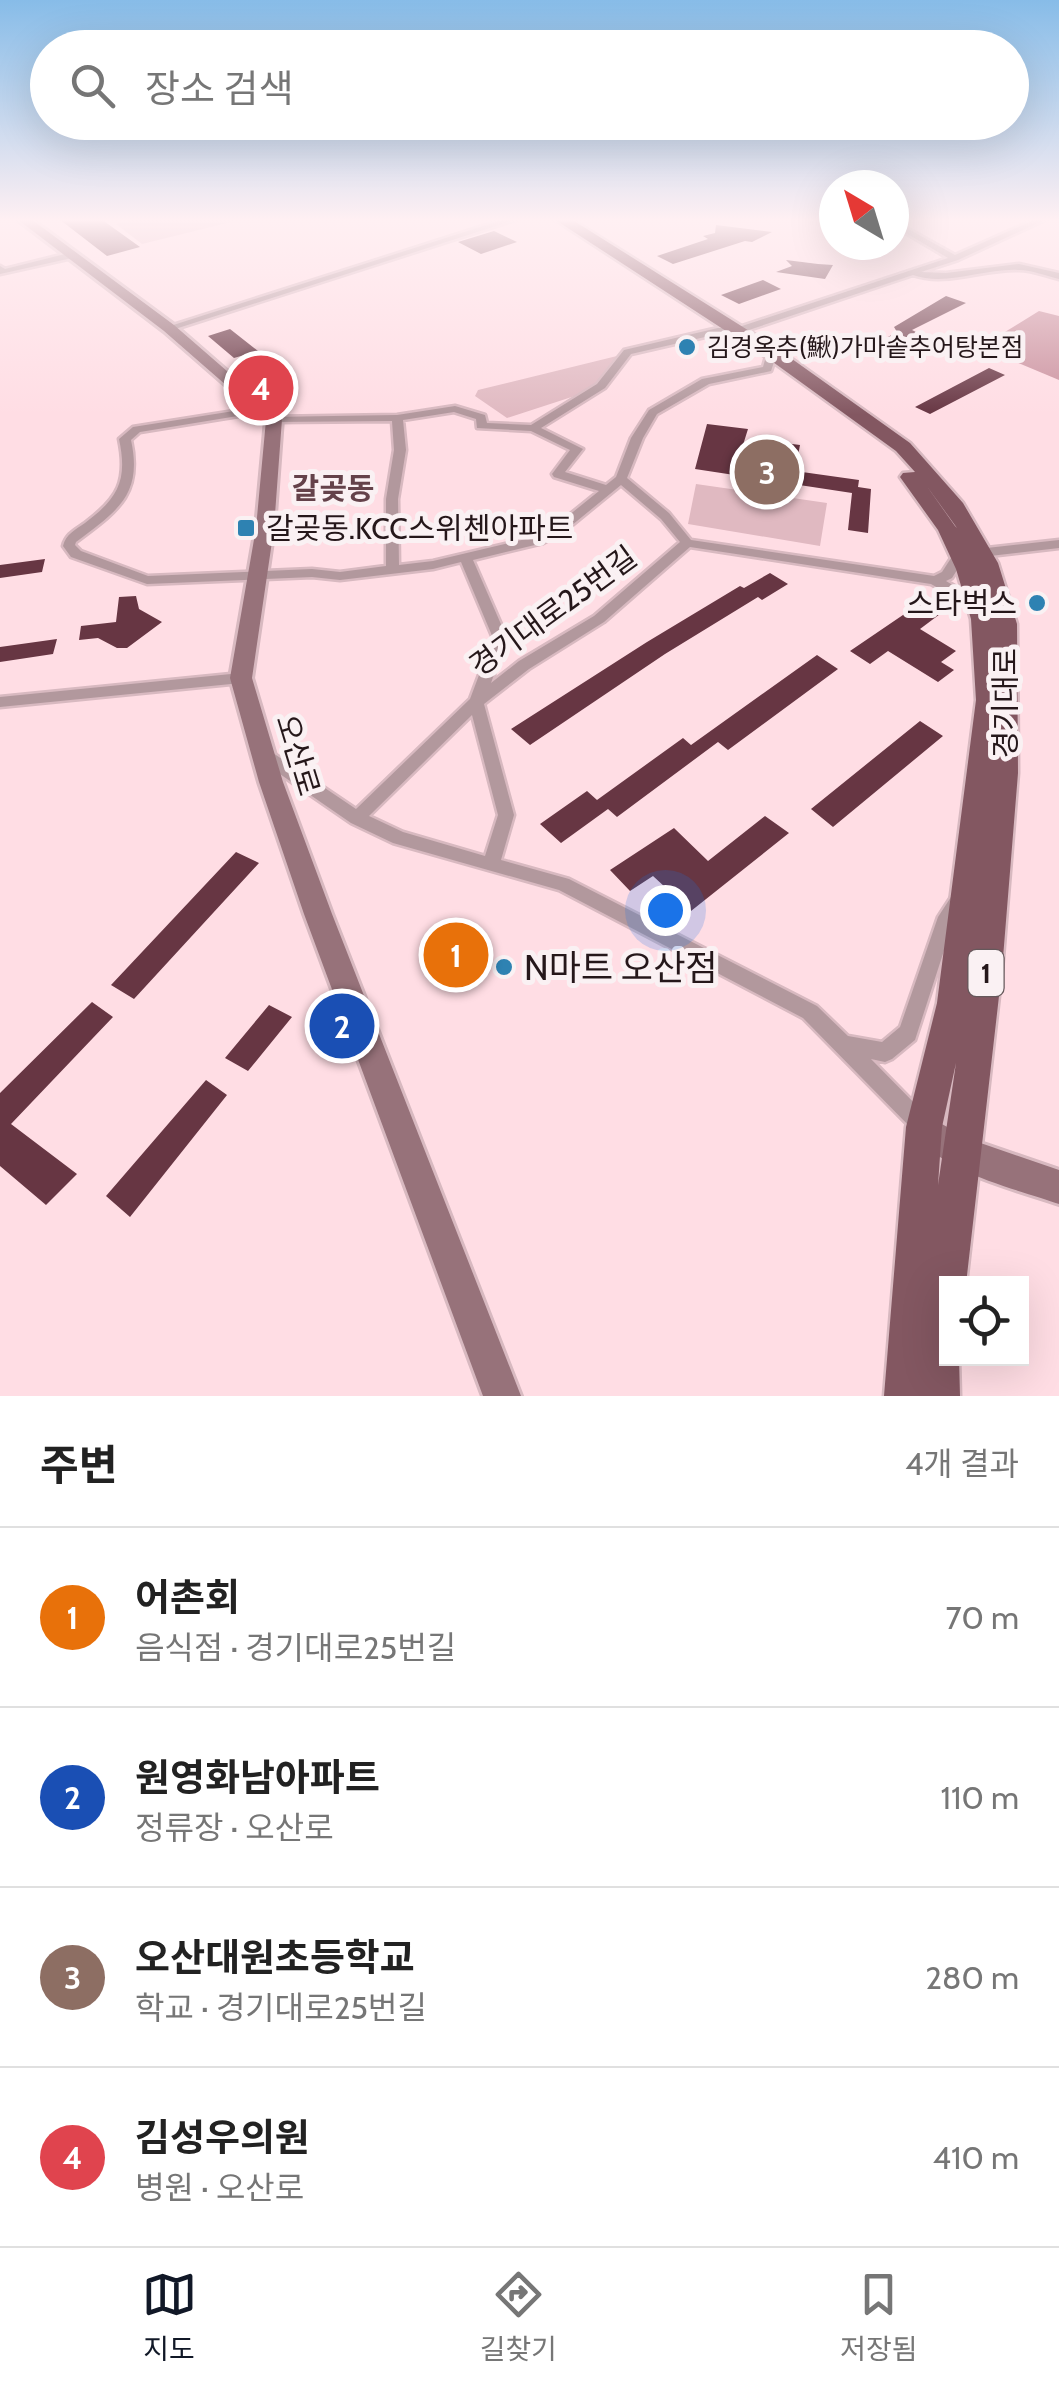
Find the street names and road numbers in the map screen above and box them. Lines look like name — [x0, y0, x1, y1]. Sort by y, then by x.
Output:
street label: 경기대로25번길 — [462, 538, 644, 684]
street label: 경기대로 — [987, 648, 1024, 758]
street label: 오산로 — [268, 710, 328, 800]
road number: 1 — [968, 950, 1004, 996]

